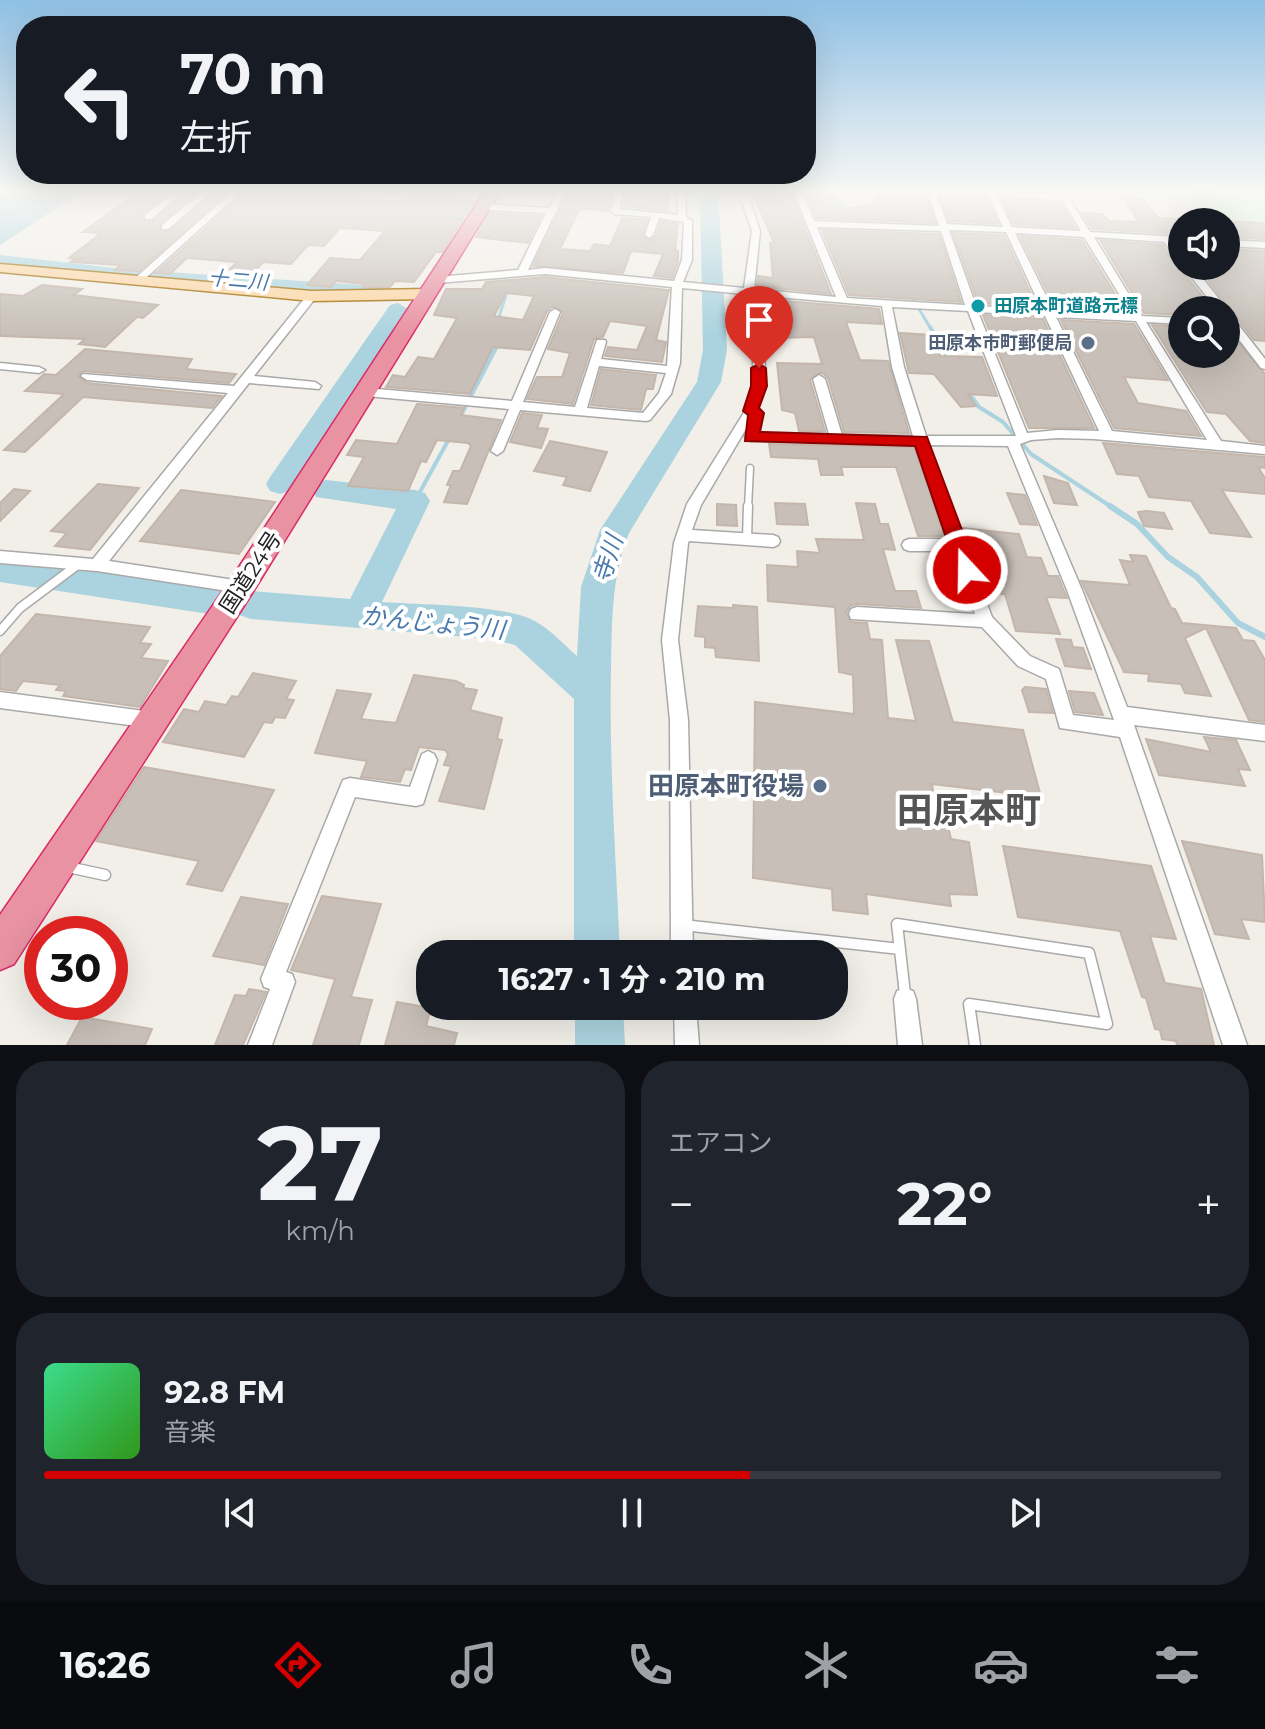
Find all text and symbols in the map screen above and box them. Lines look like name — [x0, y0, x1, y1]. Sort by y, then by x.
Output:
text: 70 m — [180, 40, 326, 108]
icon: left — [48, 48, 152, 152]
text: 左折 — [180, 115, 252, 159]
map controls — [1168, 208, 1240, 368]
button: sound — [1168, 208, 1240, 280]
water label: 十二川 — [207, 265, 271, 295]
pin — [725, 286, 793, 368]
place label: 田原本町道路元標 — [994, 295, 1138, 317]
button: search — [1168, 296, 1240, 368]
marker: 田原本町道路元標 — [969, 297, 987, 315]
icon: arrive — [737, 298, 781, 342]
place label: 田原本市町郵便局 — [928, 332, 1072, 354]
marker: 田原本市町郵便局 — [1079, 334, 1097, 352]
street label: 国道24号 — [214, 526, 287, 618]
position arrow — [925, 528, 1009, 612]
water label: 寺川 — [586, 529, 630, 586]
water label: かんじょう川 — [360, 601, 509, 645]
place label: 田原本町役場 — [648, 770, 804, 802]
marker: 田原本町役場 — [811, 777, 829, 795]
district label: 田原本町 — [897, 788, 1041, 832]
speed limit sign: 30 — [24, 916, 128, 1020]
text: 16:27 · 1 分 · 210 m — [498, 961, 766, 998]
text: 27 — [257, 1099, 383, 1226]
text: エアコン — [669, 1127, 773, 1159]
text: 22° — [897, 1167, 993, 1240]
text: − — [669, 1177, 694, 1231]
text: + — [1196, 1177, 1221, 1231]
text: km/h — [286, 1215, 355, 1247]
text: 92.8 FM — [164, 1374, 285, 1411]
text: 音楽 — [164, 1416, 216, 1448]
icon: previous — [218, 1491, 262, 1535]
icon: pause — [610, 1491, 654, 1535]
icon: next — [1003, 1491, 1047, 1535]
icon: directions — [270, 1637, 326, 1693]
icon: music — [446, 1637, 502, 1693]
icon: phone — [622, 1637, 678, 1693]
icon: climate — [798, 1637, 854, 1693]
icon: car — [973, 1637, 1029, 1693]
icon: filters — [1149, 1637, 1205, 1693]
text: 16:26 — [60, 1643, 151, 1687]

